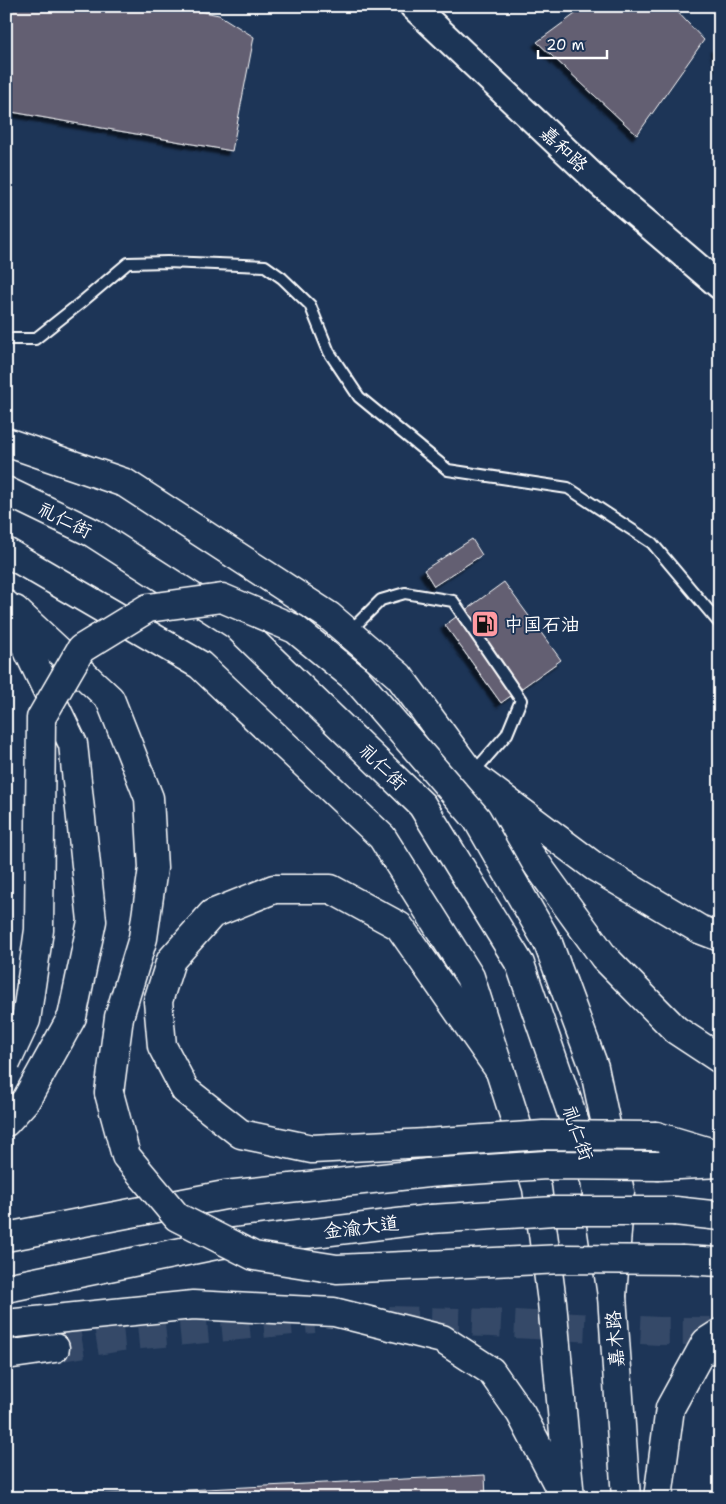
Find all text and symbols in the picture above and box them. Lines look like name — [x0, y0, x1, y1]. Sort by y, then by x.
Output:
scale bar — [538, 28, 607, 60]
text: 20 m — [546, 35, 585, 55]
street label: 嘉和路 — [535, 120, 593, 178]
street label: 礼仁街 — [34, 496, 96, 544]
fuel station icon: 中国石油 — [470, 609, 500, 639]
place label: 中国石油 — [504, 612, 580, 637]
street label: 礼仁街 — [354, 738, 412, 796]
street label: 礼仁街 — [557, 1102, 599, 1164]
street label: 金渝大道 — [322, 1210, 400, 1244]
street label: 嘉木路 — [601, 1310, 629, 1368]

